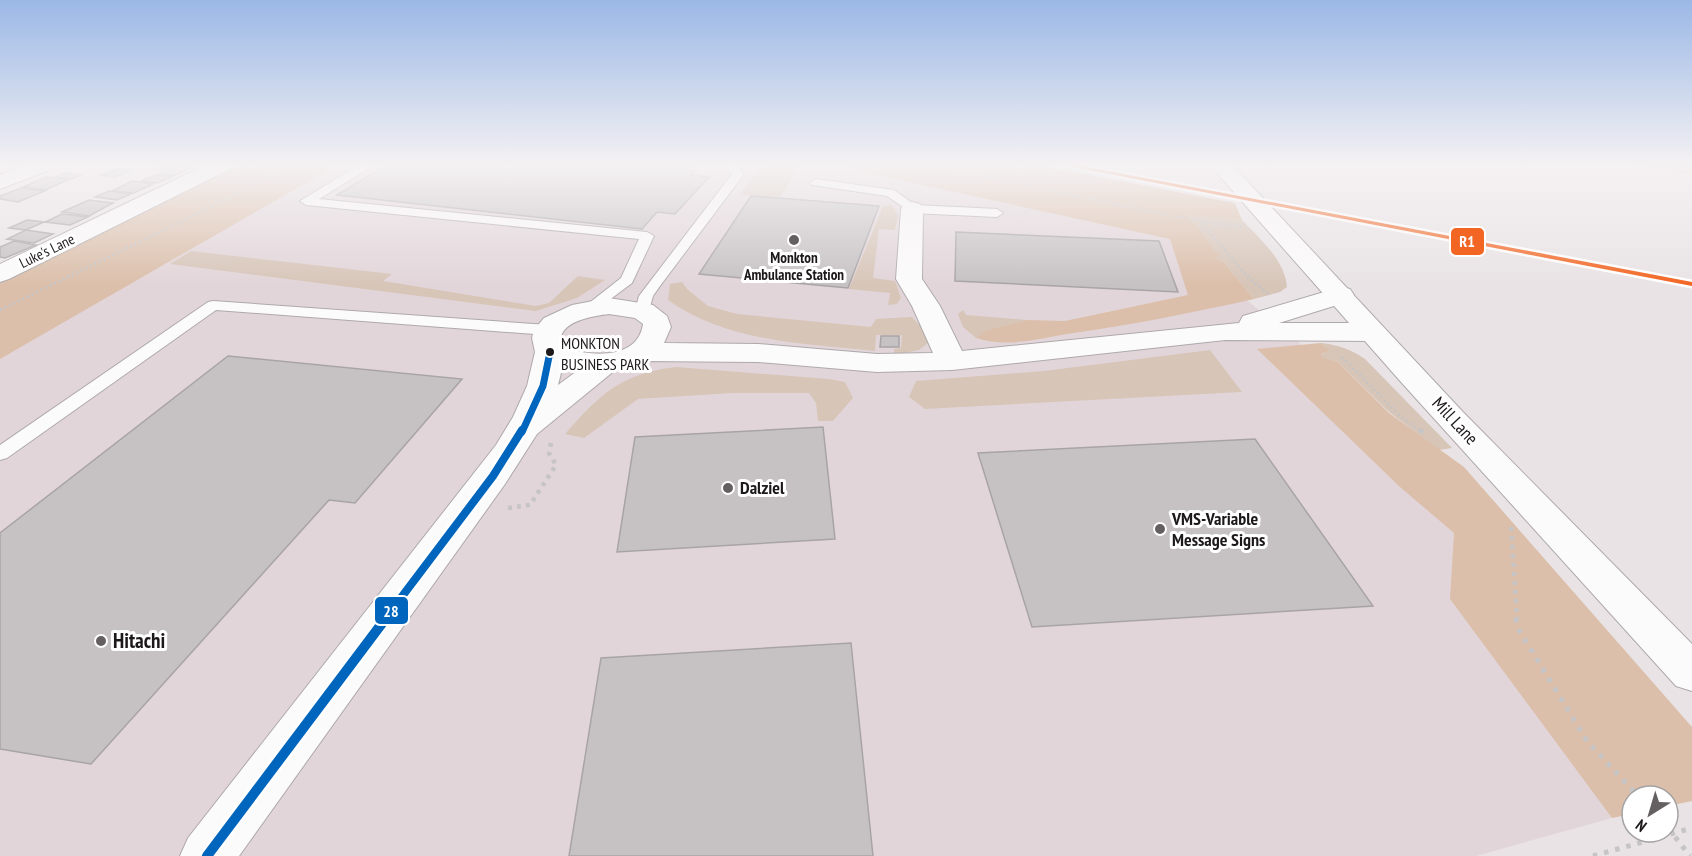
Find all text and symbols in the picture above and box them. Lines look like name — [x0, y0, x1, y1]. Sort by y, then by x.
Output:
line badge: R1 — [1450, 227, 1485, 256]
street label: Luke's Lane — [16, 229, 78, 272]
text: R1 — [1459, 231, 1475, 251]
marker: Monkton Ambulance Station — [787, 233, 801, 247]
place label: Monkton Ambulance Station — [743, 248, 844, 284]
place label: MONKTON BUSINESS PARK — [561, 333, 650, 374]
marker: MONKTON BUSINESS PARK — [544, 346, 556, 358]
street label: Mill Lane — [1427, 392, 1483, 449]
place label: Dalziel — [740, 476, 785, 499]
marker: Dalziel — [721, 481, 735, 495]
place label: VMS-Variable Message Signs — [1171, 507, 1265, 551]
marker: VMS-Variable Message Signs — [1153, 522, 1167, 536]
line badge: 28 — [374, 596, 409, 625]
text: 28 — [383, 601, 399, 621]
place label: Hitachi — [113, 627, 165, 654]
marker: Hitachi — [94, 634, 108, 648]
north arrow — [1620, 784, 1680, 844]
text: N — [1632, 815, 1650, 837]

